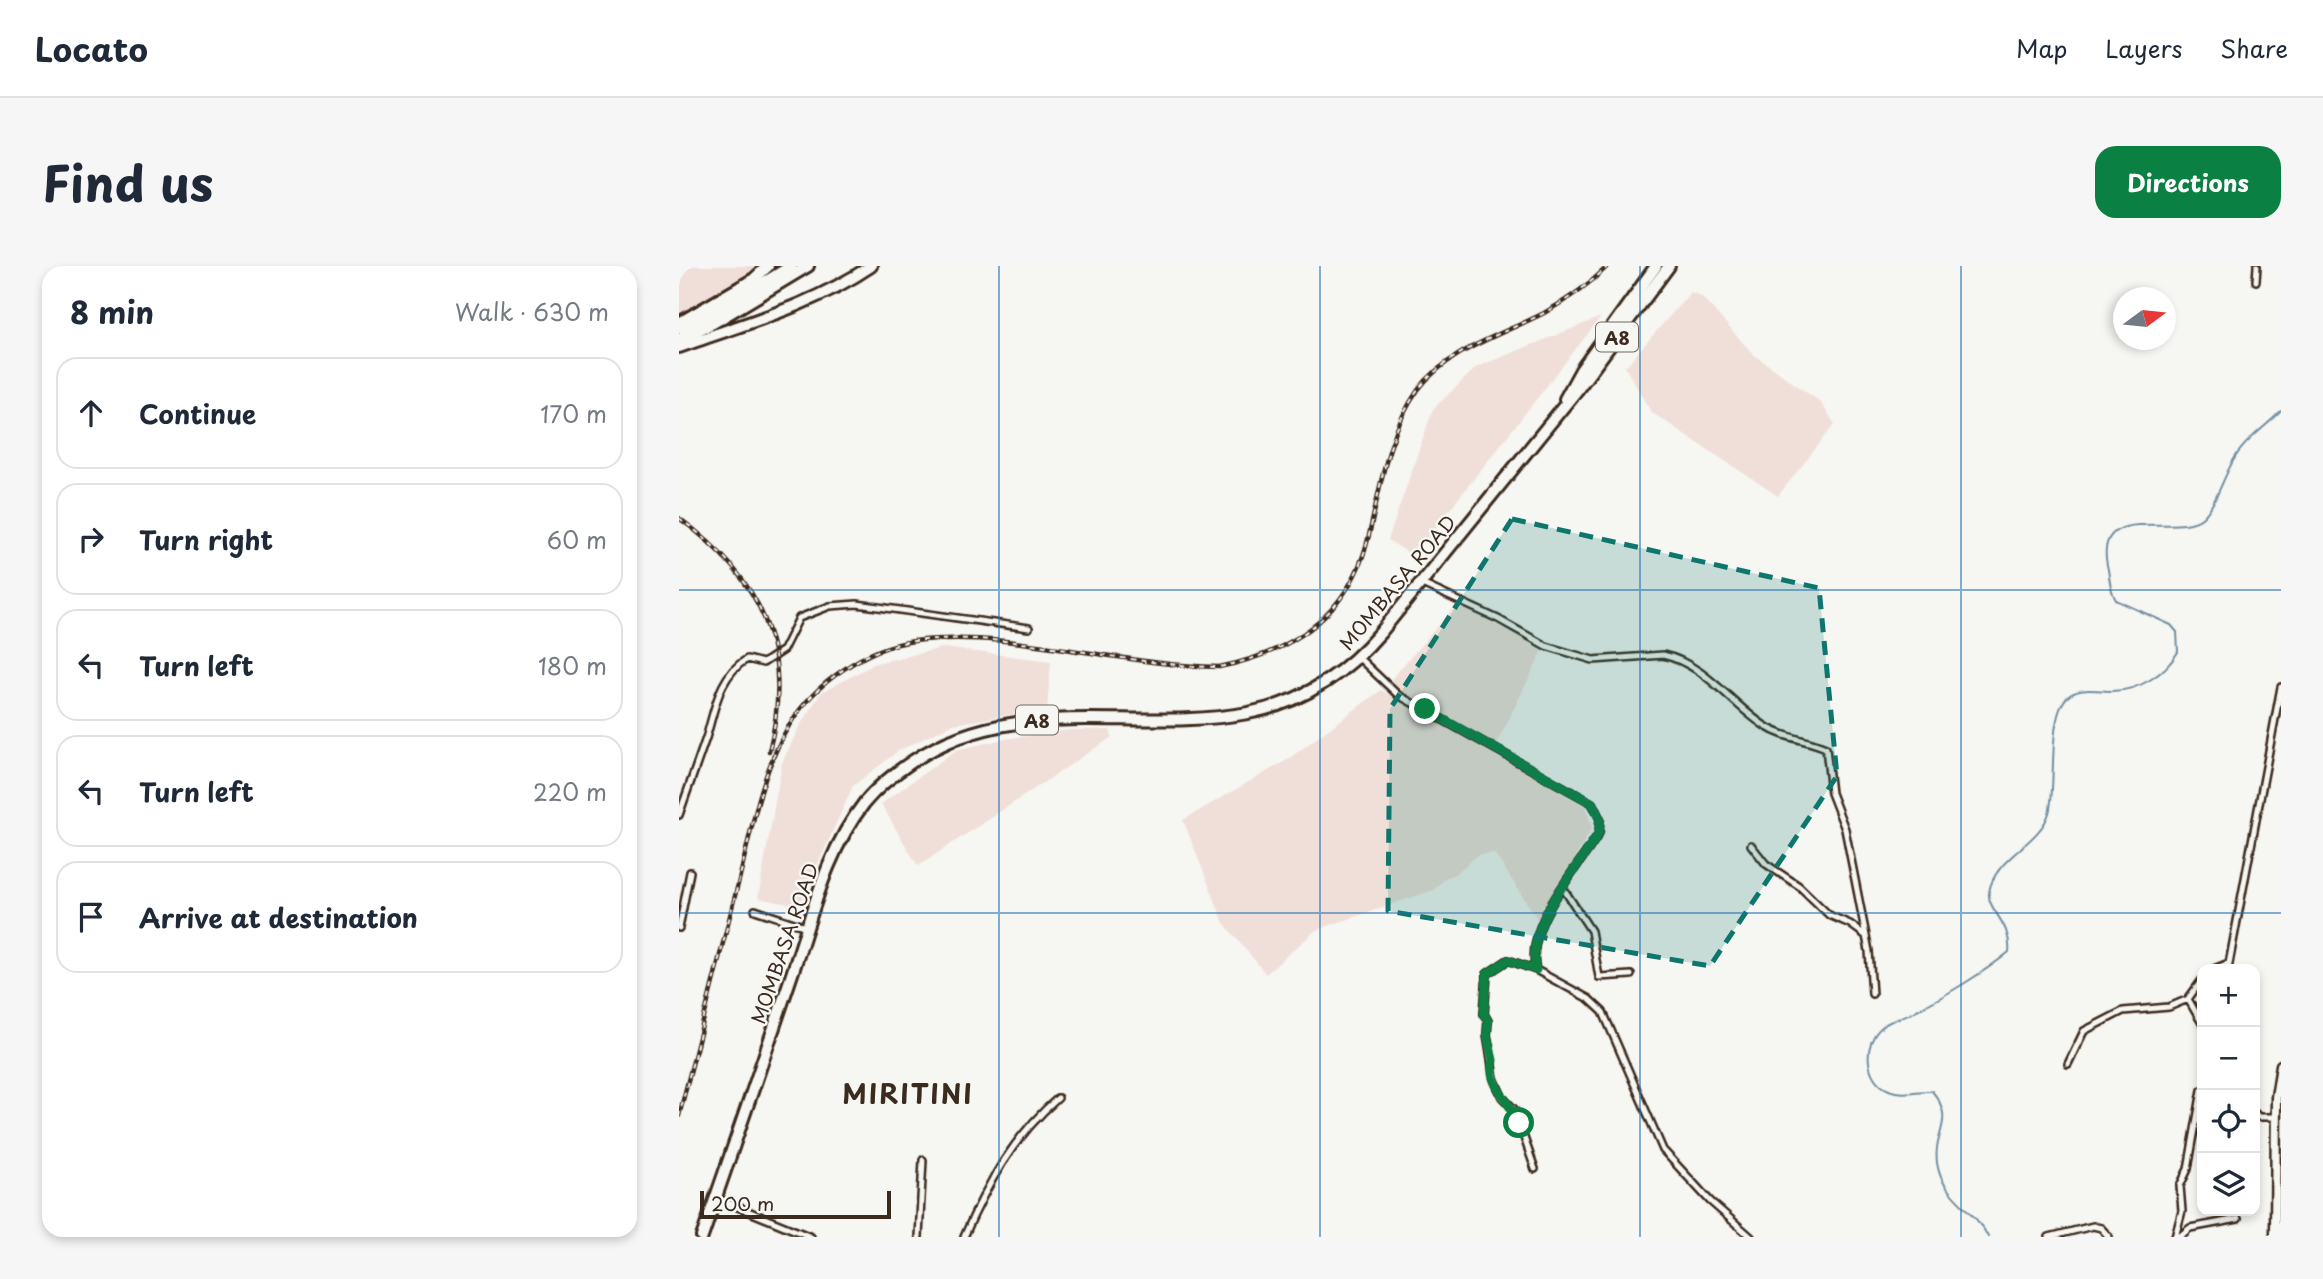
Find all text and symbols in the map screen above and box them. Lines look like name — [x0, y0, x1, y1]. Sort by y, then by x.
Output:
text: Locato — [35, 23, 148, 73]
text: Map — [2016, 30, 2067, 66]
text: Layers — [2105, 30, 2182, 66]
text: Share — [2220, 30, 2288, 66]
text: Find us — [42, 145, 213, 219]
button: Directions — [2095, 146, 2281, 218]
north arrow — [2113, 287, 2176, 350]
text: 8 min — [70, 289, 154, 334]
text: Walk · 630 m — [455, 294, 609, 329]
road number: A8 — [1596, 322, 1638, 352]
icon: ahead — [72, 394, 110, 432]
text: Continue — [139, 394, 256, 433]
text: 170 m — [540, 396, 607, 431]
street label: MOMBASA ROAD — [1332, 508, 1462, 656]
icon: right — [72, 520, 110, 558]
text: Turn right — [139, 520, 273, 559]
text: 60 m — [547, 522, 607, 557]
icon: left — [72, 646, 110, 684]
text: Turn left — [139, 646, 254, 685]
text: 180 m — [538, 648, 607, 683]
route end — [1409, 693, 1440, 724]
road number: A8 — [1016, 706, 1058, 734]
icon: left — [72, 772, 110, 810]
text: Turn left — [139, 772, 254, 811]
text: 220 m — [533, 774, 607, 809]
street label: MOMBASA ROAD — [743, 859, 825, 1027]
icon: arrive — [72, 898, 110, 936]
text: Arrive at destination — [139, 898, 418, 937]
map controls — [2197, 964, 2260, 1216]
button: + — [2197, 964, 2260, 1027]
button: − — [2197, 1027, 2260, 1090]
district label: MIRITINI — [842, 1074, 974, 1113]
button: locate — [2197, 1090, 2260, 1153]
route start — [1503, 1107, 1534, 1138]
button: layers — [2197, 1153, 2260, 1216]
scale bar — [700, 1188, 891, 1220]
text: 200 m — [711, 1189, 774, 1217]

